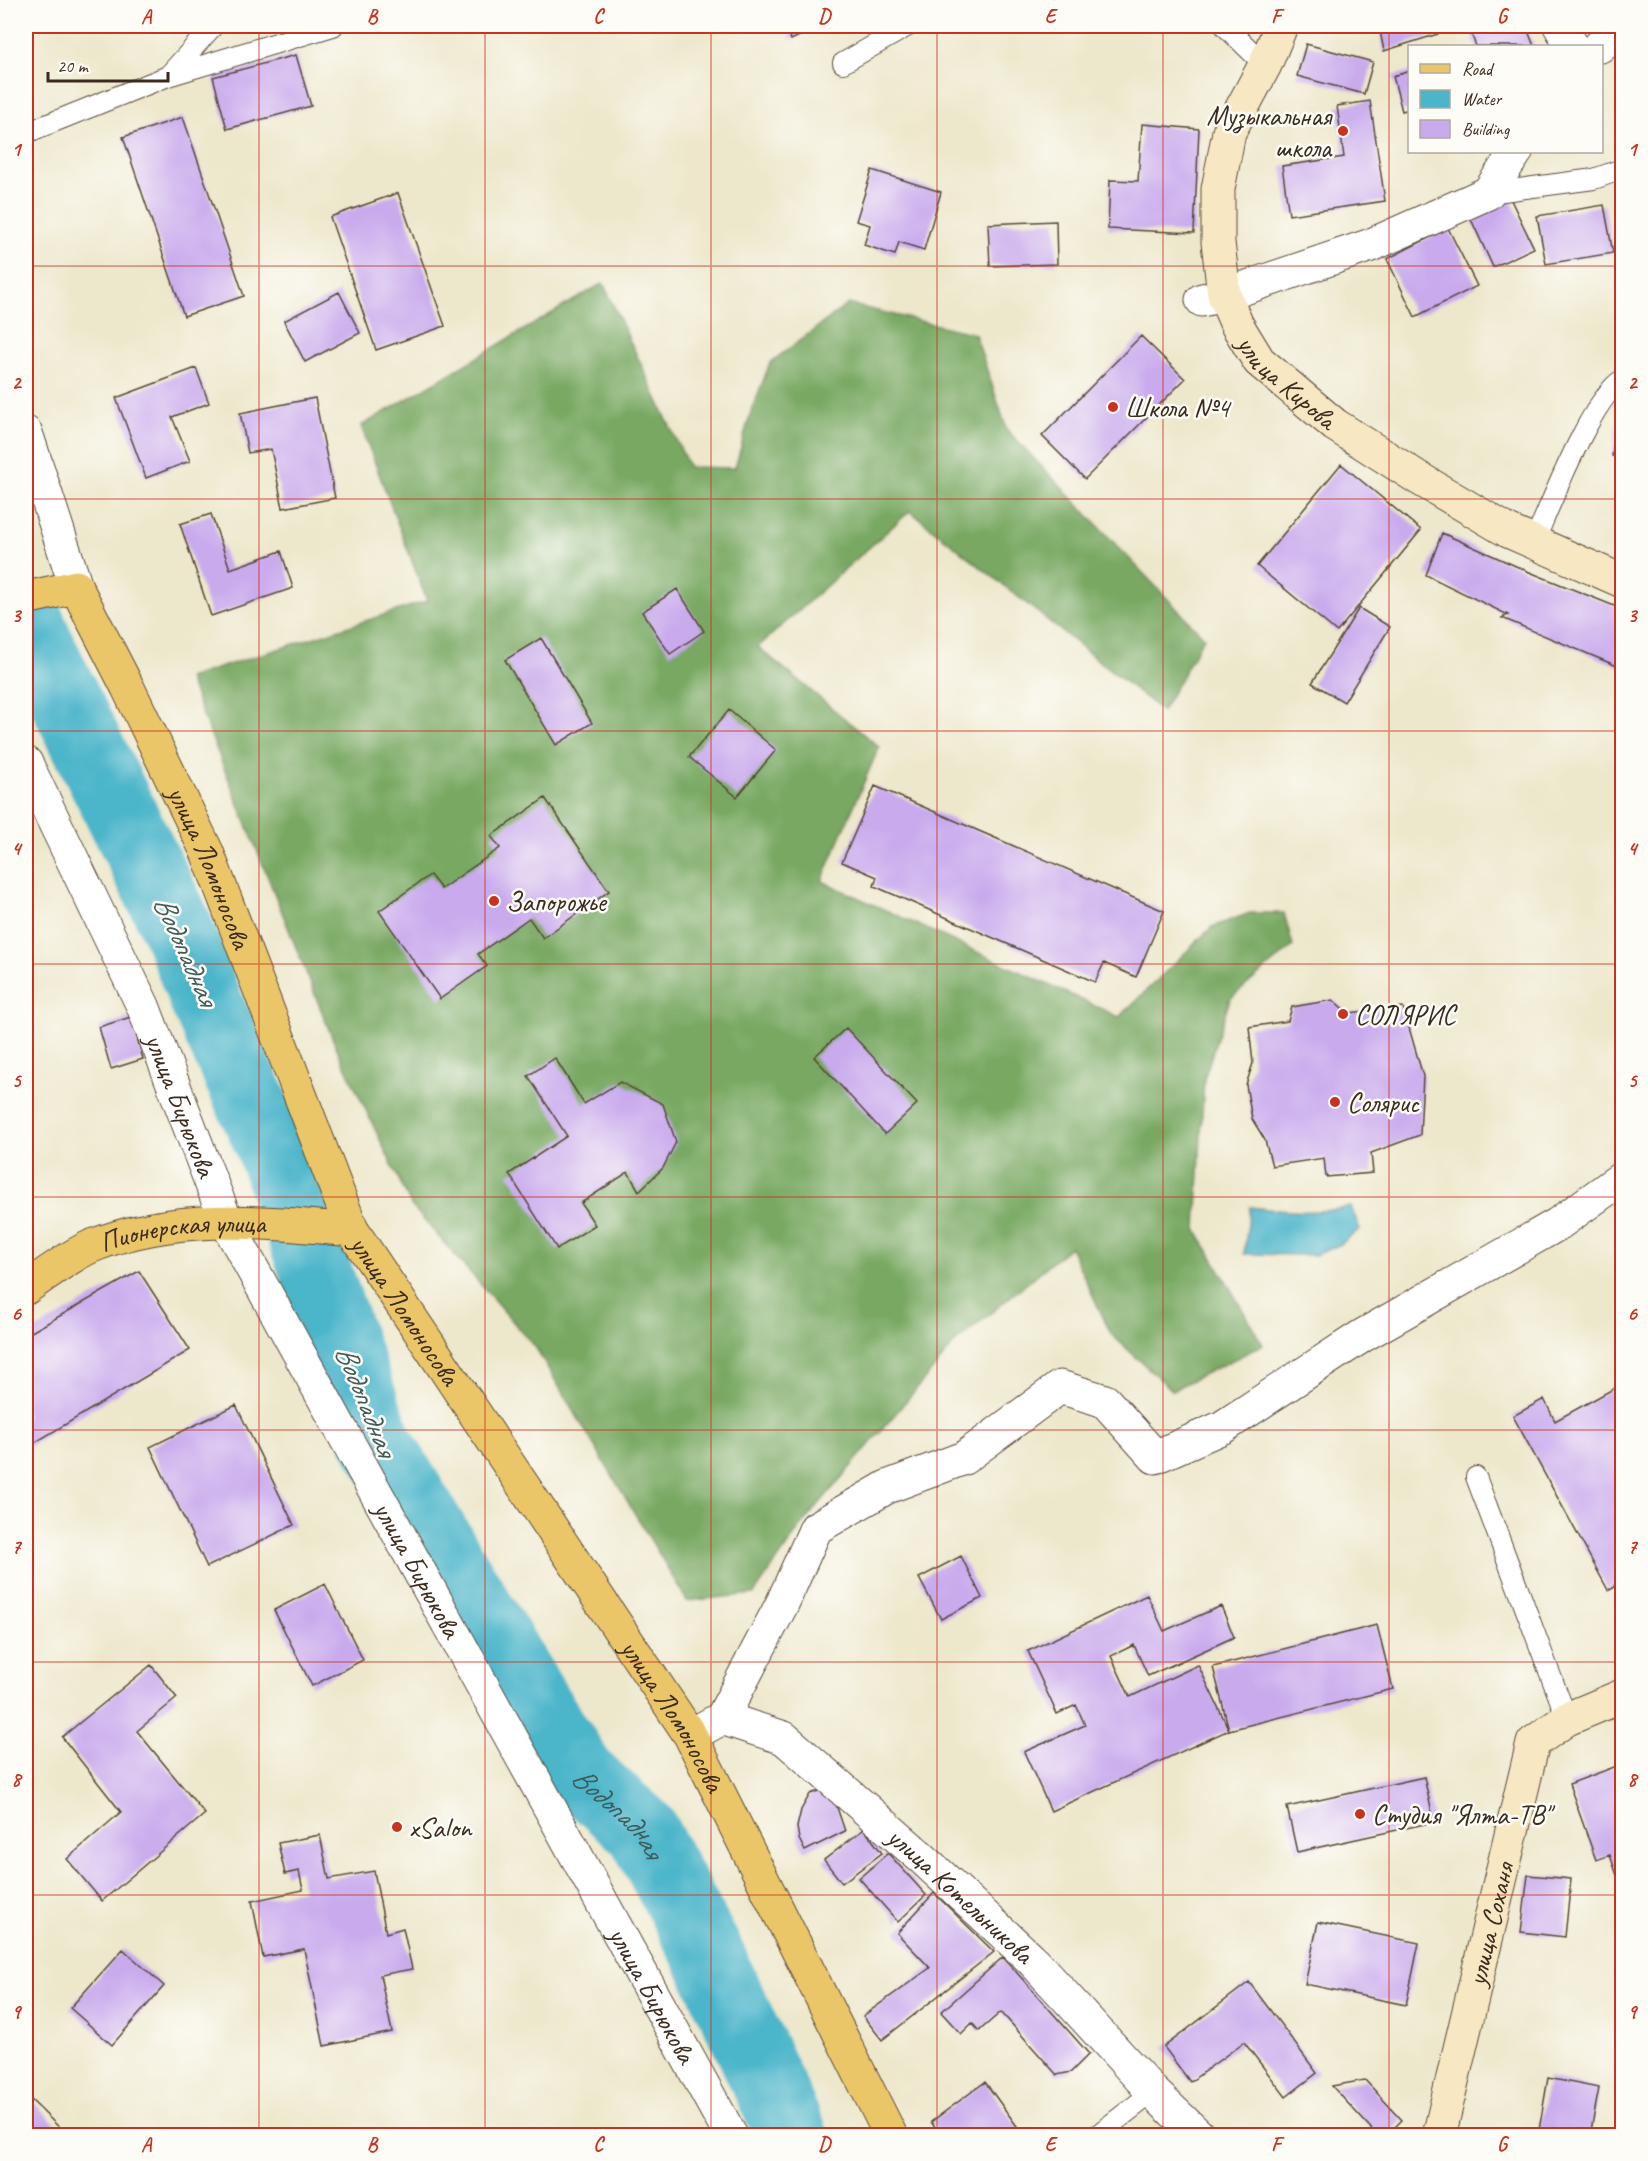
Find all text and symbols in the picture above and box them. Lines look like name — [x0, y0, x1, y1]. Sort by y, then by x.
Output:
text: A — [141, 4, 153, 29]
text: B — [367, 4, 379, 29]
text: C — [593, 4, 605, 29]
text: D — [818, 4, 832, 29]
text: E — [1045, 4, 1059, 29]
text: F — [1271, 4, 1285, 29]
text: G — [1497, 4, 1510, 29]
scale bar — [48, 45, 168, 83]
legend — [1408, 45, 1603, 153]
text: 20 m — [57, 55, 90, 77]
text: Road — [1462, 58, 1495, 80]
text: Water — [1462, 88, 1503, 110]
place label: Музыкальная школа — [1206, 98, 1333, 165]
text: Building — [1462, 118, 1511, 140]
marker: Музыкальная школа — [1336, 124, 1350, 138]
text: 1 — [12, 137, 23, 162]
text: 1 — [1628, 137, 1639, 162]
street label: улица Кирова — [1229, 327, 1346, 438]
text: 2 — [12, 370, 23, 395]
text: 2 — [1628, 370, 1639, 395]
place label: Школа №4 — [1125, 390, 1232, 425]
marker: Школа №4 — [1106, 400, 1120, 414]
text: 3 — [12, 603, 23, 628]
text: 3 — [1628, 603, 1639, 628]
street label: улица Ломоносова — [159, 778, 260, 955]
text: 4 — [12, 836, 24, 861]
text: 4 — [1628, 836, 1640, 861]
place label: Запорожье — [506, 884, 608, 919]
water label: Водопадная — [145, 889, 229, 1015]
marker: Запорожье — [487, 894, 501, 908]
place label: СОЛЯРИС — [1355, 997, 1458, 1032]
marker: СОЛЯРИС — [1336, 1007, 1350, 1021]
street label: улица Бирюкова — [137, 1027, 225, 1183]
text: 5 — [12, 1068, 23, 1093]
text: 5 — [1628, 1068, 1639, 1093]
place label: Солярис — [1347, 1085, 1420, 1120]
marker: Солярис — [1328, 1095, 1342, 1109]
street label: Пионерская улица — [95, 1205, 268, 1259]
street label: улица Ломоносова — [342, 1227, 469, 1393]
text: 6 — [11, 1301, 22, 1326]
text: 6 — [1627, 1301, 1638, 1326]
water label: Водопадная — [327, 1339, 407, 1465]
street label: улица Бирюкова — [366, 1493, 471, 1645]
text: 7 — [12, 1534, 23, 1559]
text: 7 — [1628, 1534, 1639, 1559]
street label: улица Ломоносова — [612, 1631, 734, 1799]
water label: Водопадная — [564, 1758, 674, 1868]
text: 8 — [12, 1767, 24, 1792]
text: 8 — [1628, 1767, 1640, 1792]
place label: Студия "Ялта-ТВ" — [1372, 1797, 1555, 1832]
marker: Студия "Ялта-ТВ" — [1353, 1807, 1367, 1821]
place label: xSalon — [409, 1810, 473, 1845]
street label: улица Котельникова — [879, 1817, 1043, 1972]
marker: xSalon — [390, 1820, 404, 1834]
street label: улица Соханя — [1458, 1857, 1522, 1991]
street label: улица Бирюкова — [600, 1919, 706, 2071]
text: 9 — [12, 1999, 23, 2024]
text: 9 — [1628, 1999, 1639, 2024]
text: A — [141, 2132, 153, 2157]
text: B — [367, 2132, 379, 2157]
text: C — [593, 2132, 605, 2157]
text: D — [818, 2132, 832, 2157]
text: E — [1045, 2132, 1059, 2157]
text: F — [1271, 2132, 1285, 2157]
text: G — [1497, 2132, 1510, 2157]

